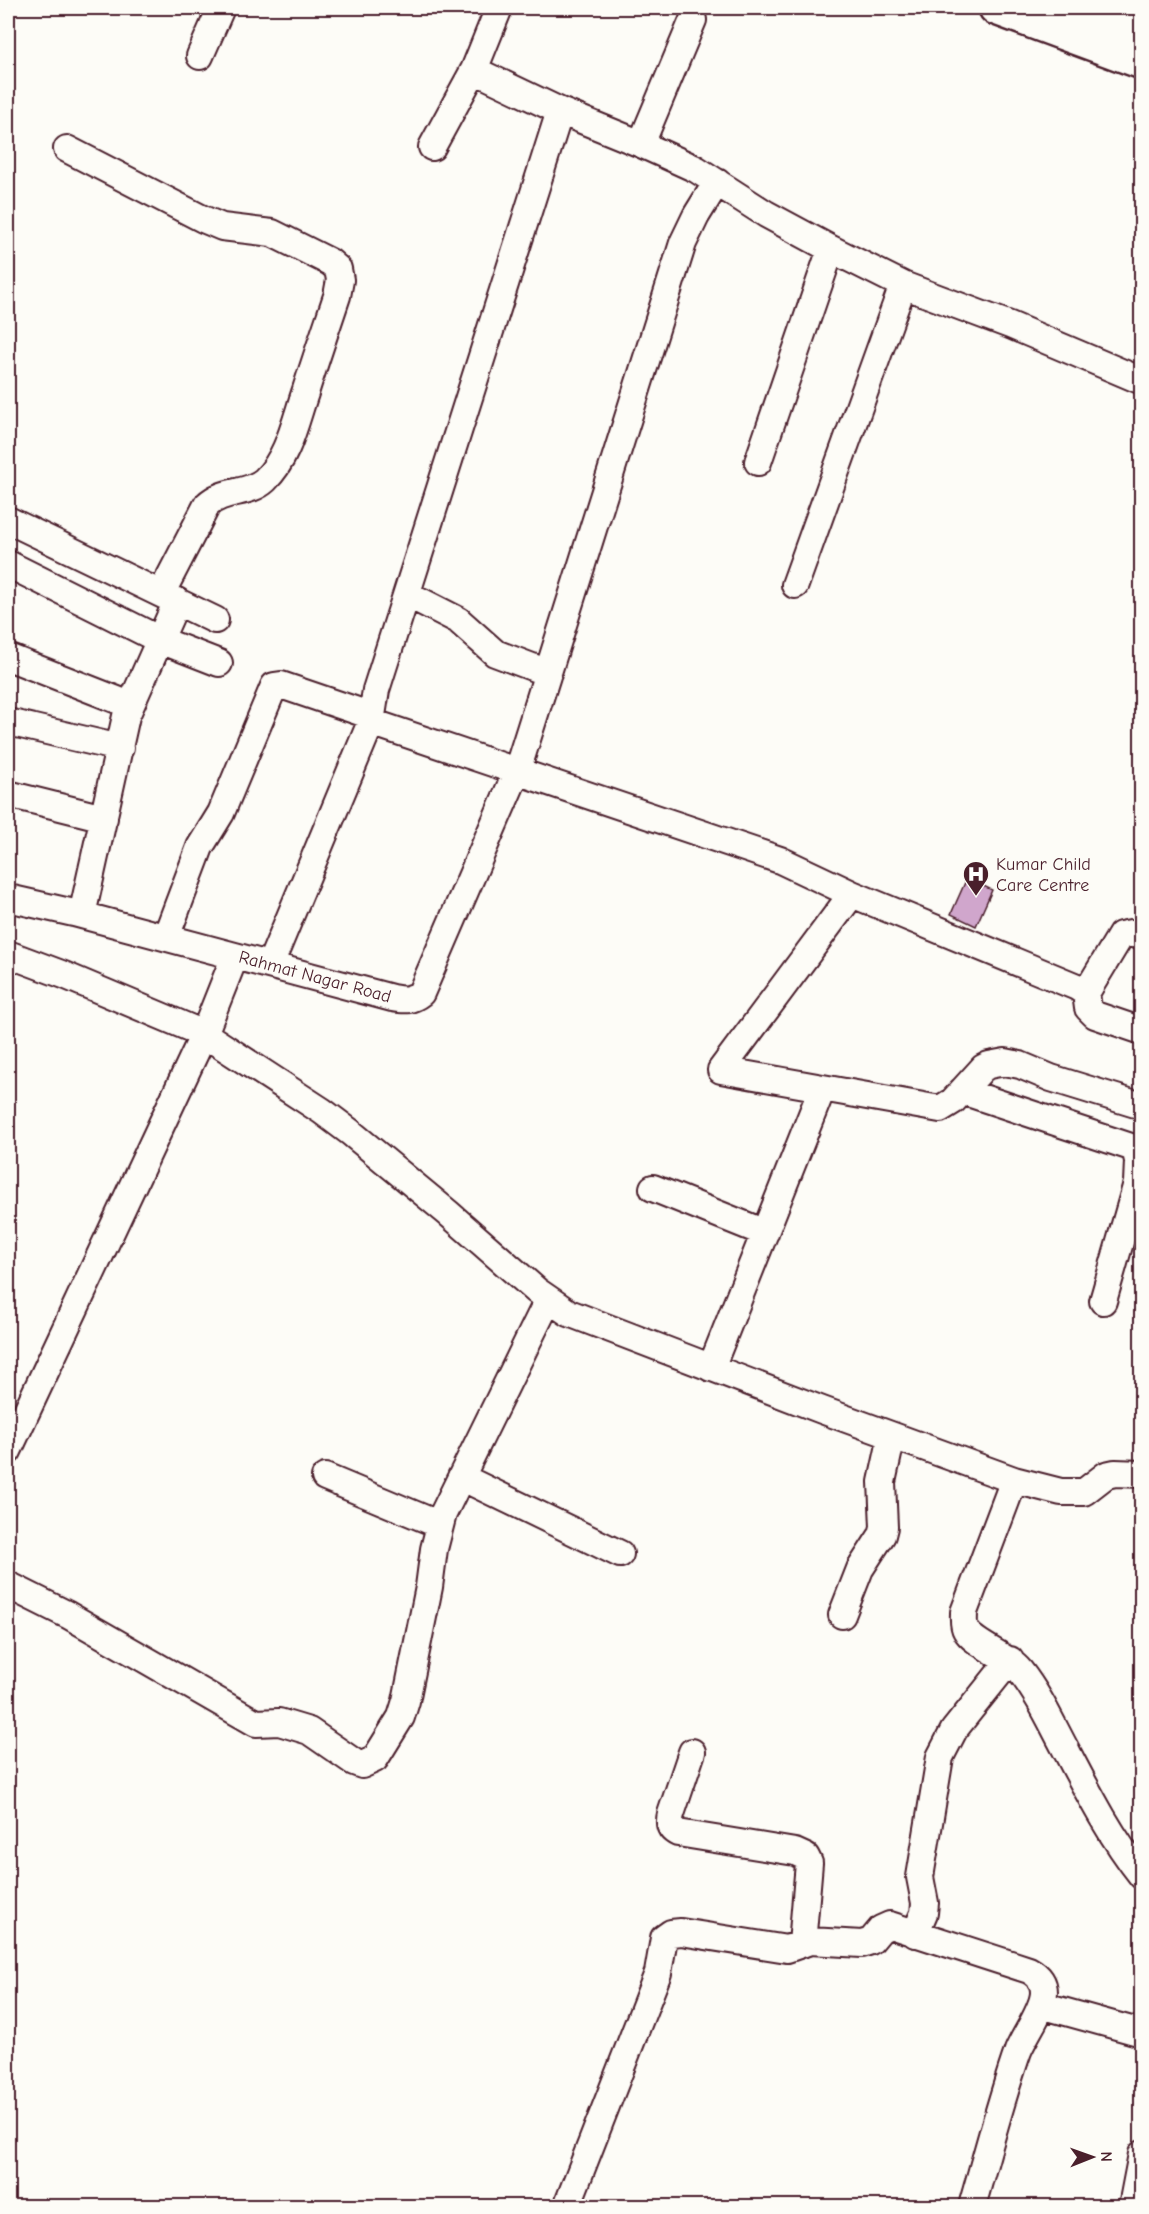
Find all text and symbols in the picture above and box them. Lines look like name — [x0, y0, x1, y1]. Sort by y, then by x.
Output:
place label: Kumar Child Care Centre — [996, 854, 1091, 896]
hospital icon: Kumar Child Care Centre — [961, 859, 991, 897]
street label: Rahmat Nagar Road — [237, 947, 393, 1007]
north arrow — [1062, 2127, 1122, 2187]
text: N — [1097, 2151, 1115, 2162]

